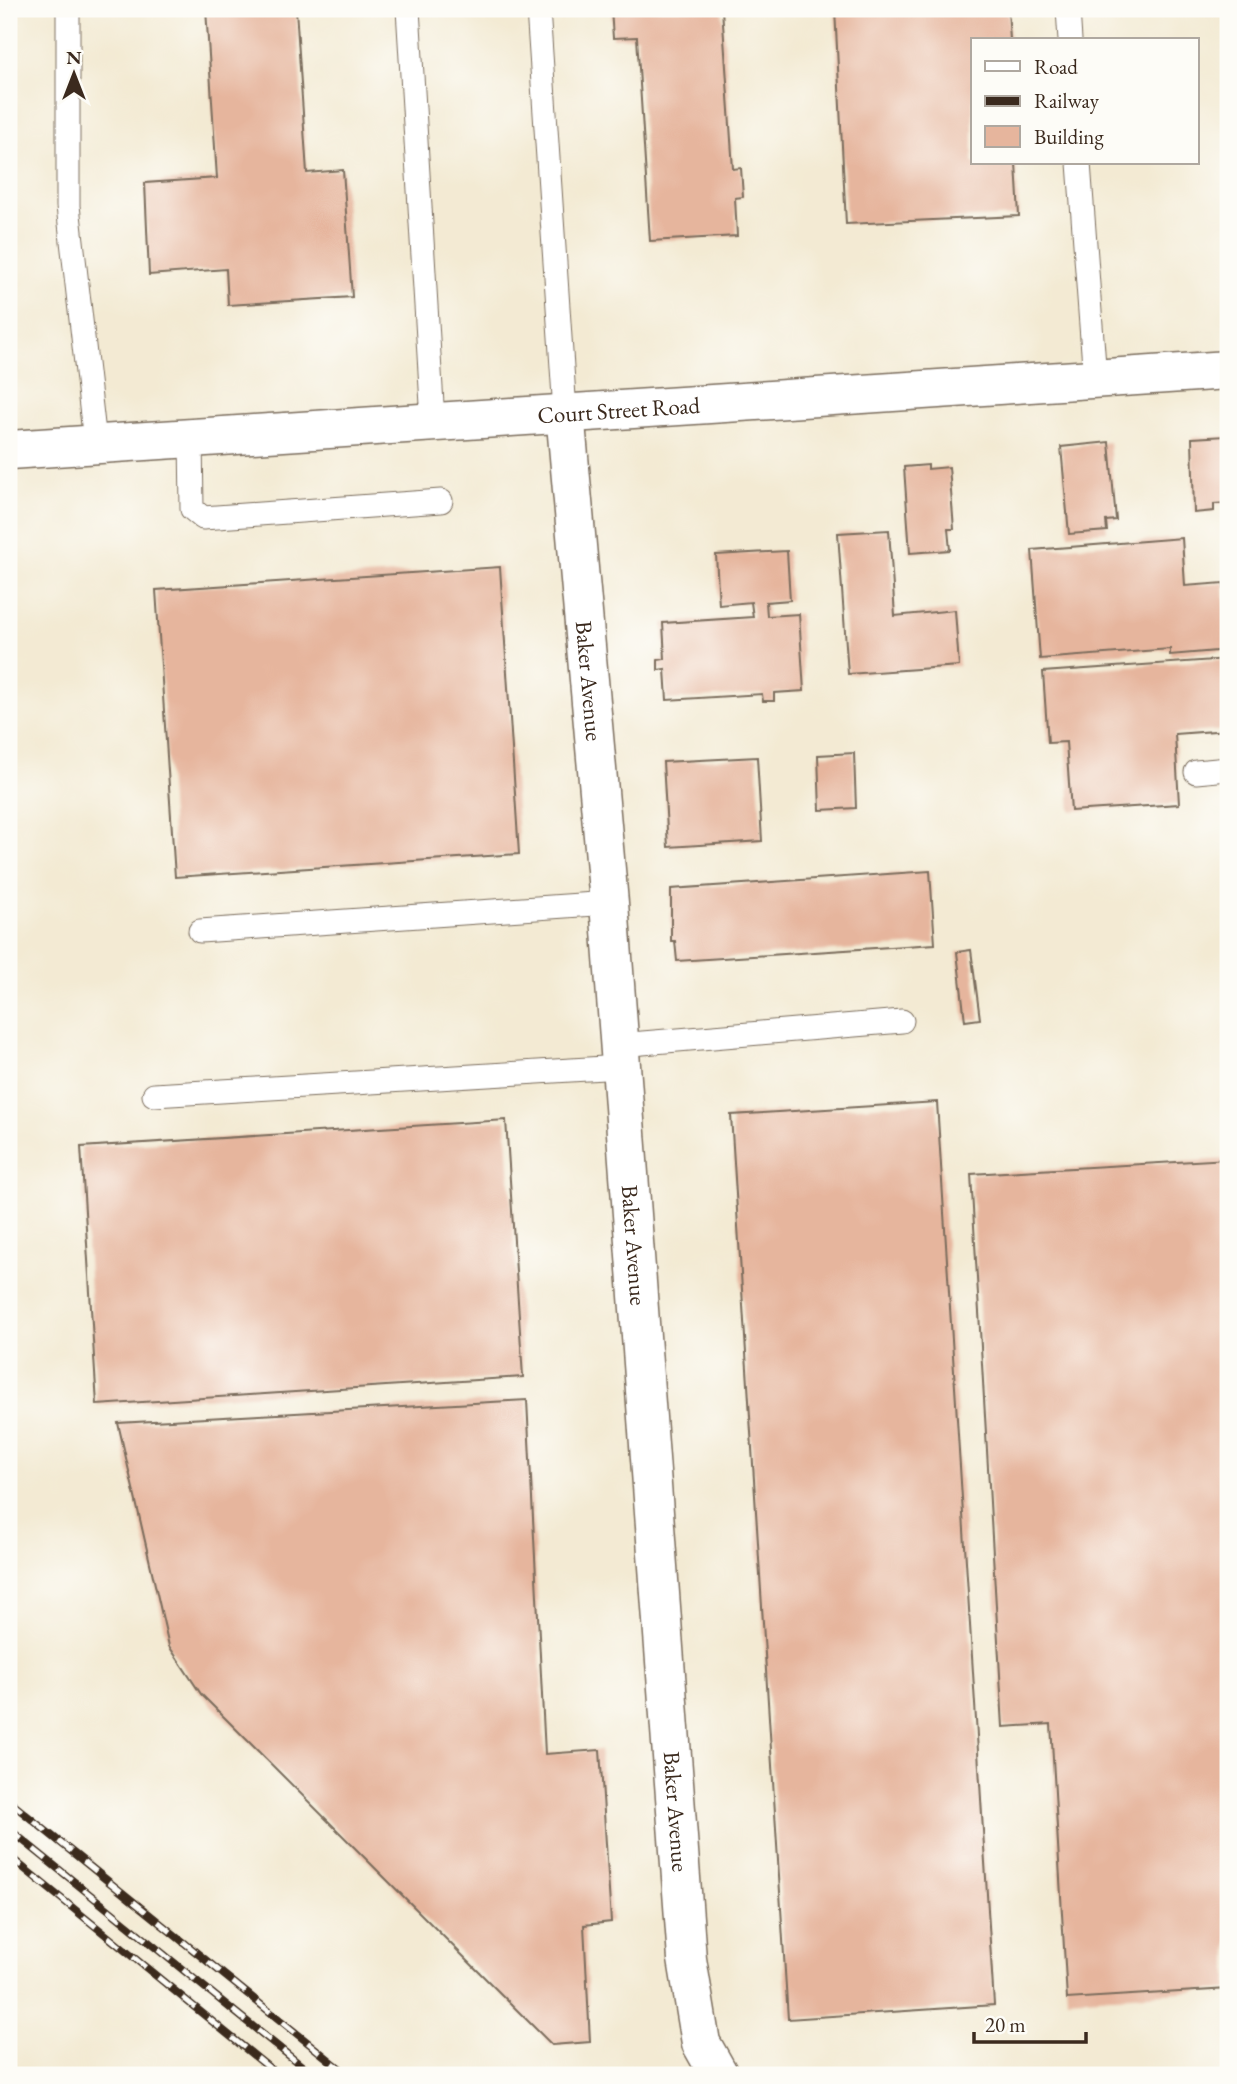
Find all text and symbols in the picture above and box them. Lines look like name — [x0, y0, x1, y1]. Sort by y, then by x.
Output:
north arrow — [38, 38, 108, 108]
legend — [971, 38, 1198, 164]
text: N — [66, 45, 82, 70]
text: Road — [1034, 53, 1078, 80]
text: Railway — [1034, 87, 1100, 114]
text: Building — [1034, 123, 1104, 150]
street label: Court Street Road — [536, 390, 701, 430]
street label: Baker Avenue — [569, 619, 609, 742]
street label: Baker Avenue — [615, 1184, 654, 1306]
street label: Baker Avenue — [657, 1750, 696, 1873]
scale bar — [974, 2000, 1086, 2044]
text: 20 m — [985, 2011, 1026, 2038]

